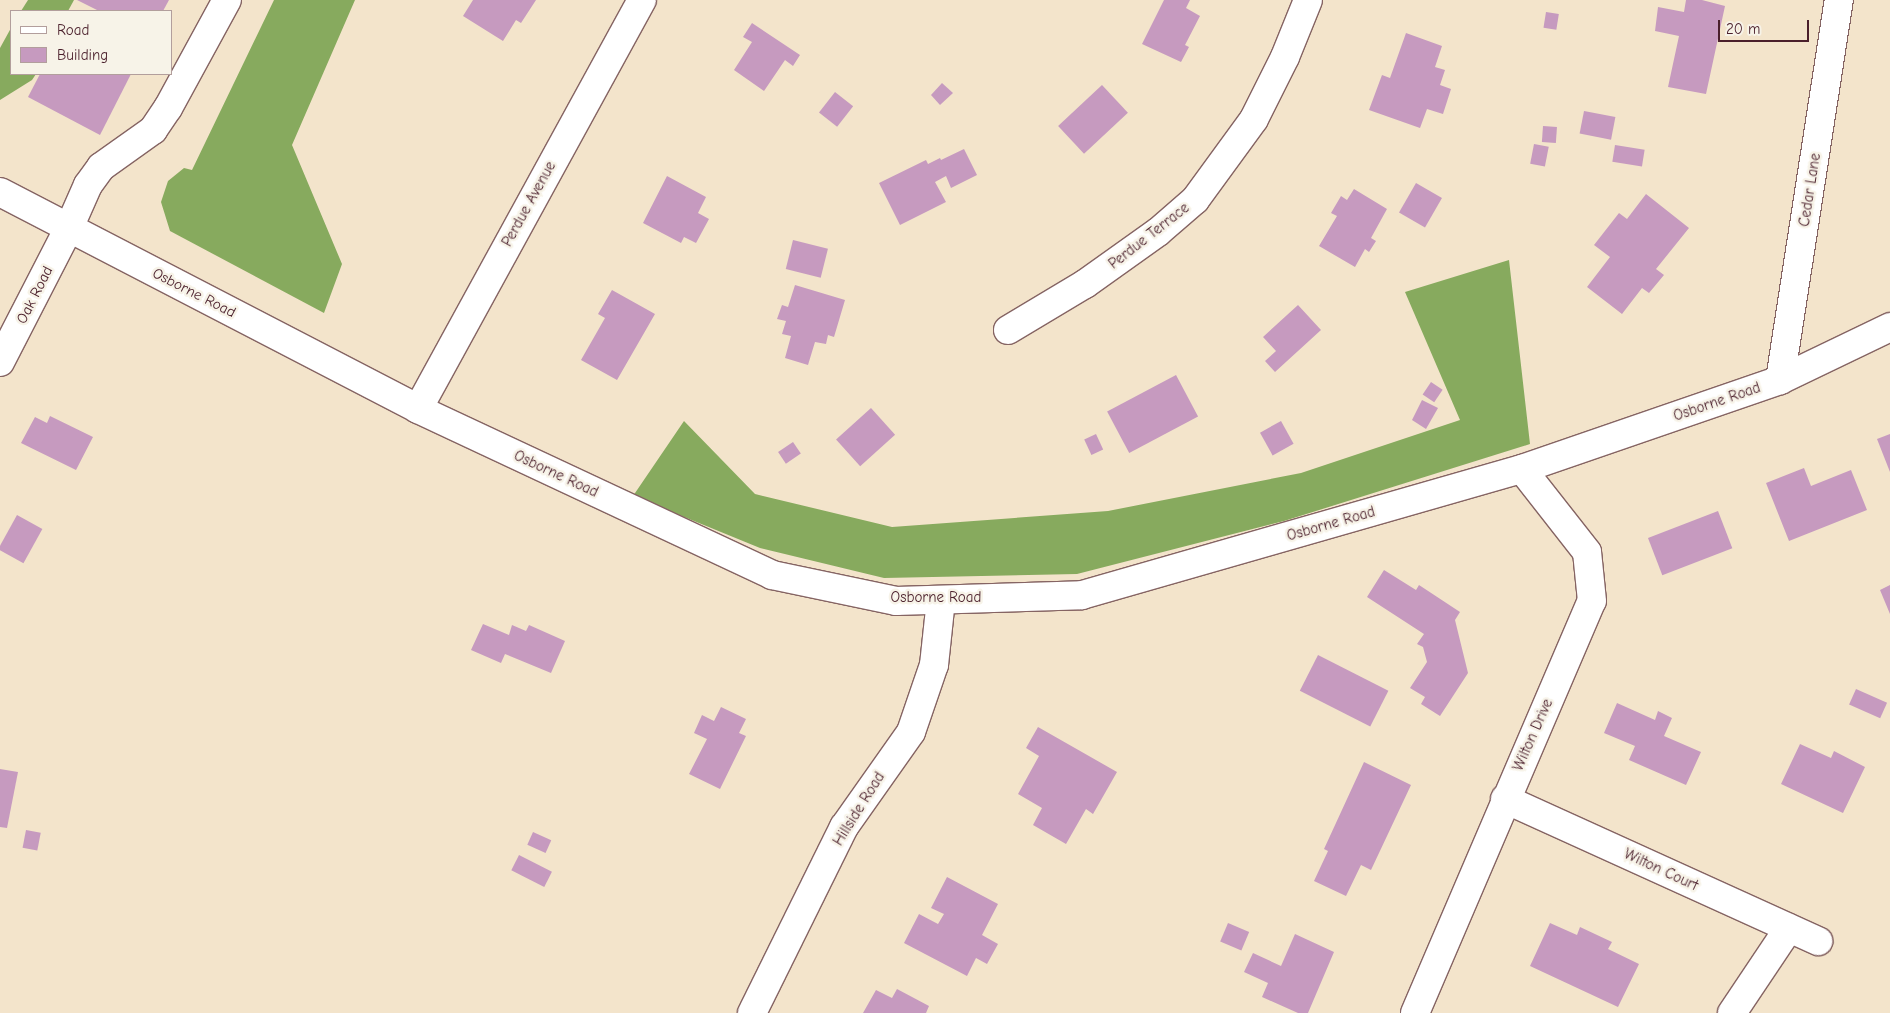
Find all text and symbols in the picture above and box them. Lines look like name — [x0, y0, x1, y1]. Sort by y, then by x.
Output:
legend — [10, 10, 172, 75]
scale bar — [1720, 10, 1811, 42]
text: 20 m — [1726, 20, 1760, 38]
text: Road — [57, 21, 89, 39]
text: Building — [57, 46, 108, 64]
street label: Cedar Lane — [1795, 152, 1825, 228]
street label: Perdue Avenue — [498, 158, 560, 250]
street label: Perdue Terrace — [1105, 199, 1193, 273]
street label: Oak Road — [13, 263, 57, 327]
street label: Osborne Road — [149, 264, 239, 322]
street label: Osborne Road — [1671, 379, 1763, 425]
street label: Osborne Road — [511, 447, 601, 501]
street label: Osborne Road — [1285, 503, 1377, 545]
street label: Osborne Road — [890, 589, 982, 607]
street label: Wilton Drive — [1509, 696, 1557, 774]
street label: Hillside Road — [829, 769, 889, 849]
street label: Wilton Court — [1621, 845, 1701, 895]

